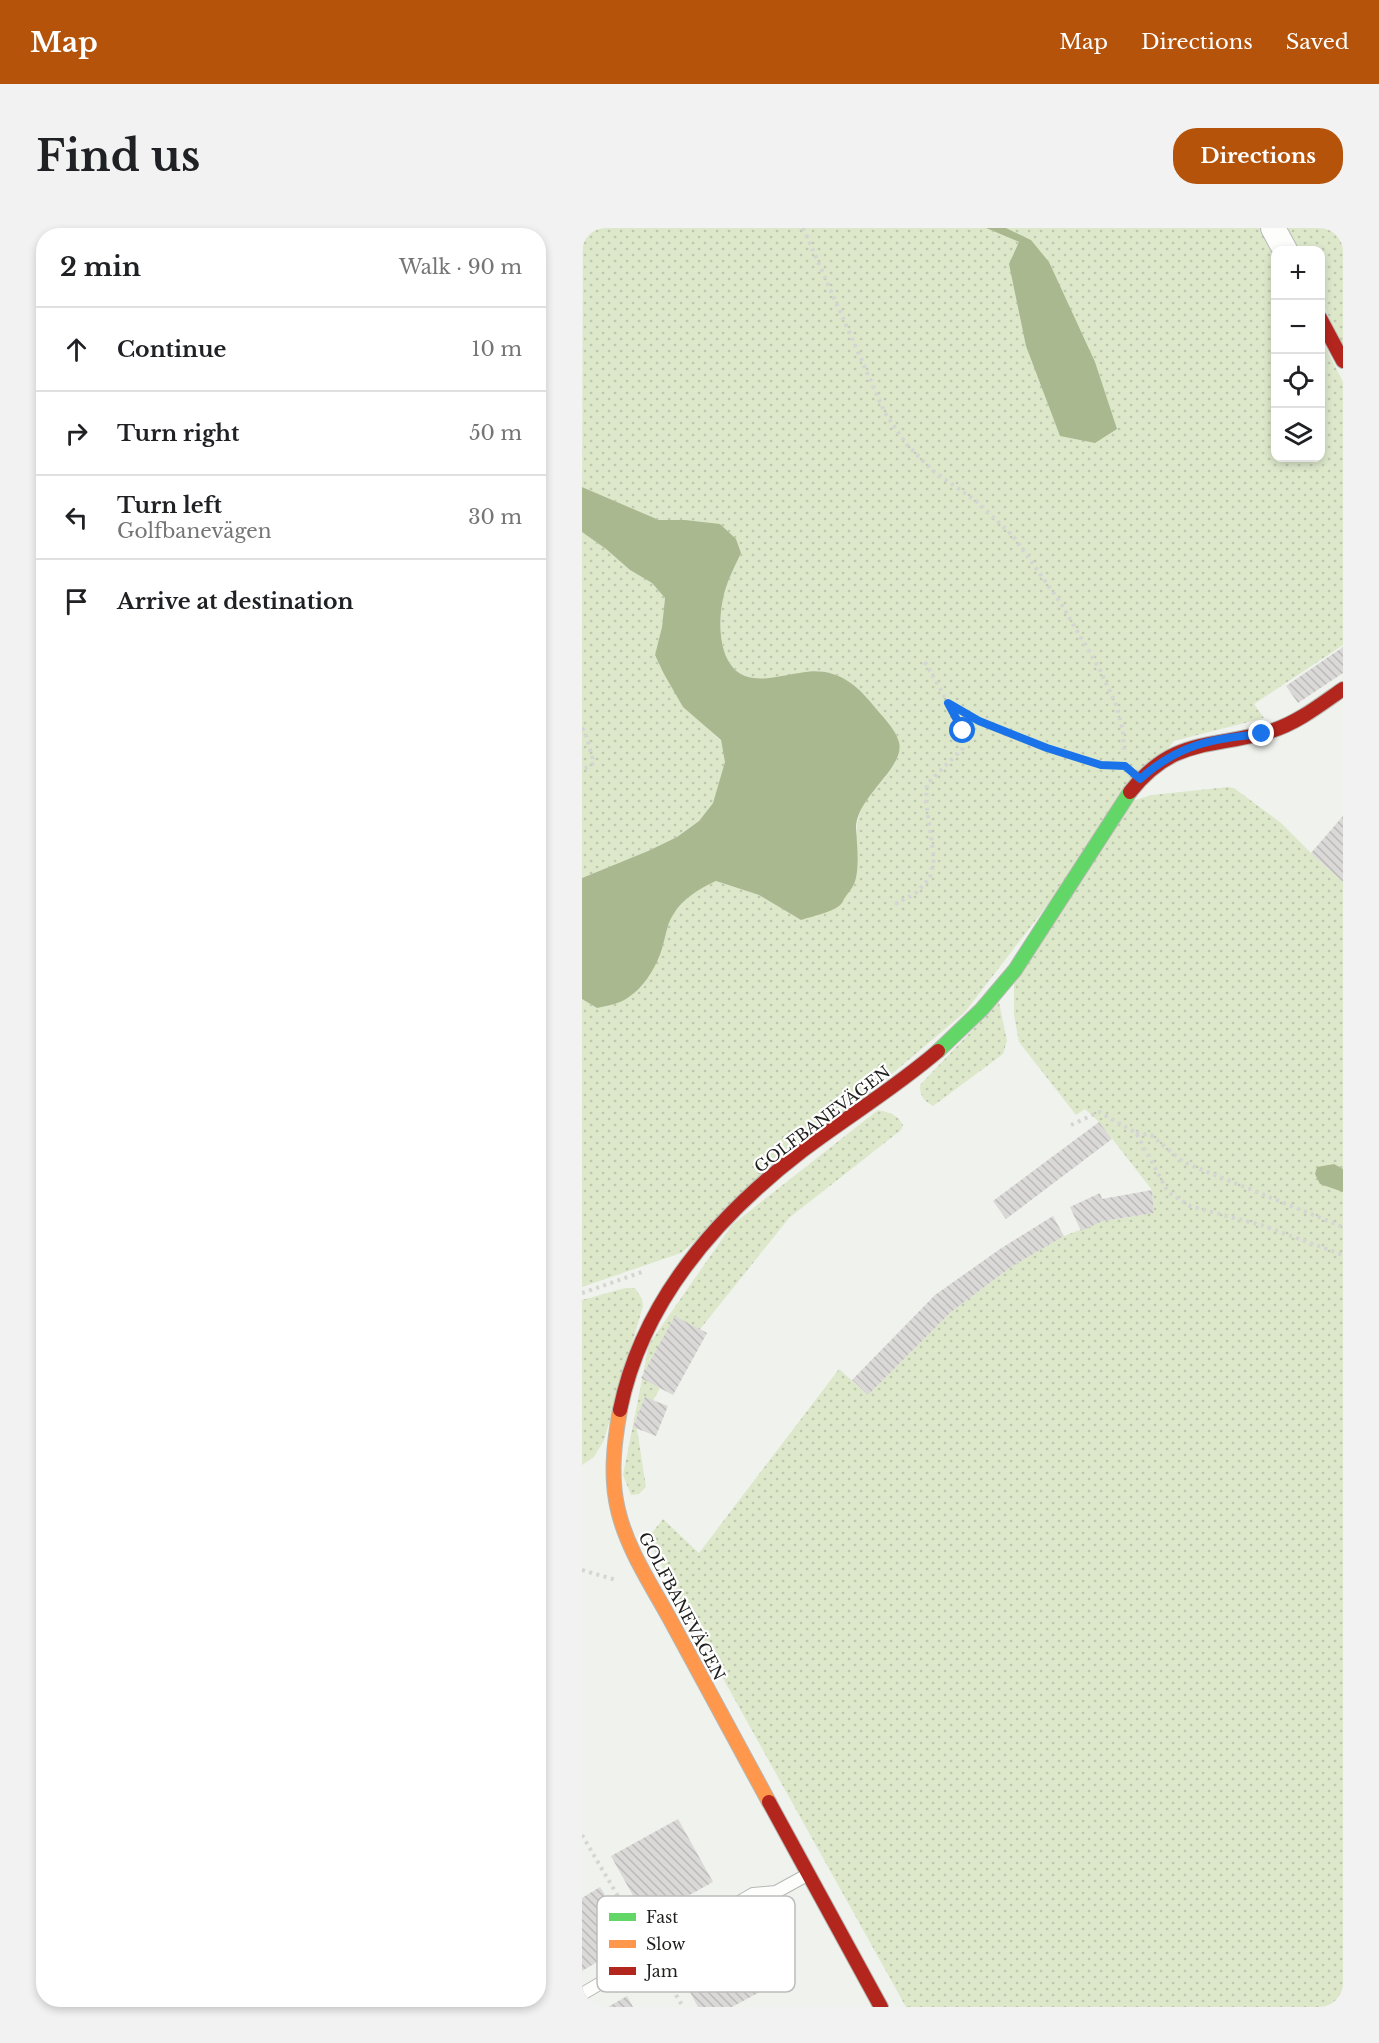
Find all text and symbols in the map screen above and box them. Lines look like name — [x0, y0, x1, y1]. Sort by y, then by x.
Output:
text: Map — [30, 25, 98, 60]
text: Map — [1059, 29, 1108, 55]
text: Directions — [1141, 29, 1253, 55]
text: Saved — [1286, 29, 1349, 55]
button: Directions — [1173, 128, 1343, 184]
text: Find us — [36, 130, 200, 182]
map controls — [1271, 246, 1325, 462]
button: + — [1271, 246, 1325, 300]
text: 2 min — [60, 251, 141, 283]
text: Walk · 90 m — [399, 255, 522, 279]
button: − — [1271, 300, 1325, 354]
icon: ahead — [60, 333, 93, 366]
text: Continue — [117, 336, 226, 363]
text: 10 m — [472, 337, 522, 361]
button: locate — [1271, 354, 1325, 408]
button: layers — [1271, 408, 1325, 462]
icon: right — [60, 417, 93, 450]
text: Turn right — [117, 420, 239, 447]
text: 50 m — [469, 421, 522, 445]
text: Turn left — [117, 492, 222, 519]
icon: left — [60, 501, 93, 534]
text: 30 m — [468, 505, 522, 529]
text: Golfbanevägen — [117, 519, 272, 543]
icon: arrive — [60, 585, 93, 618]
text: Arrive at destination — [117, 588, 354, 615]
route start — [949, 717, 975, 743]
route end — [1248, 720, 1274, 746]
street label: GOLFBANEVÄGEN — [750, 1061, 894, 1177]
street label: GOLFBANEVÄGEN — [634, 1528, 730, 1684]
legend — [597, 1896, 795, 1992]
text: Fast — [646, 1907, 678, 1927]
text: Slow — [646, 1934, 686, 1954]
text: Jam — [644, 1961, 678, 1981]

